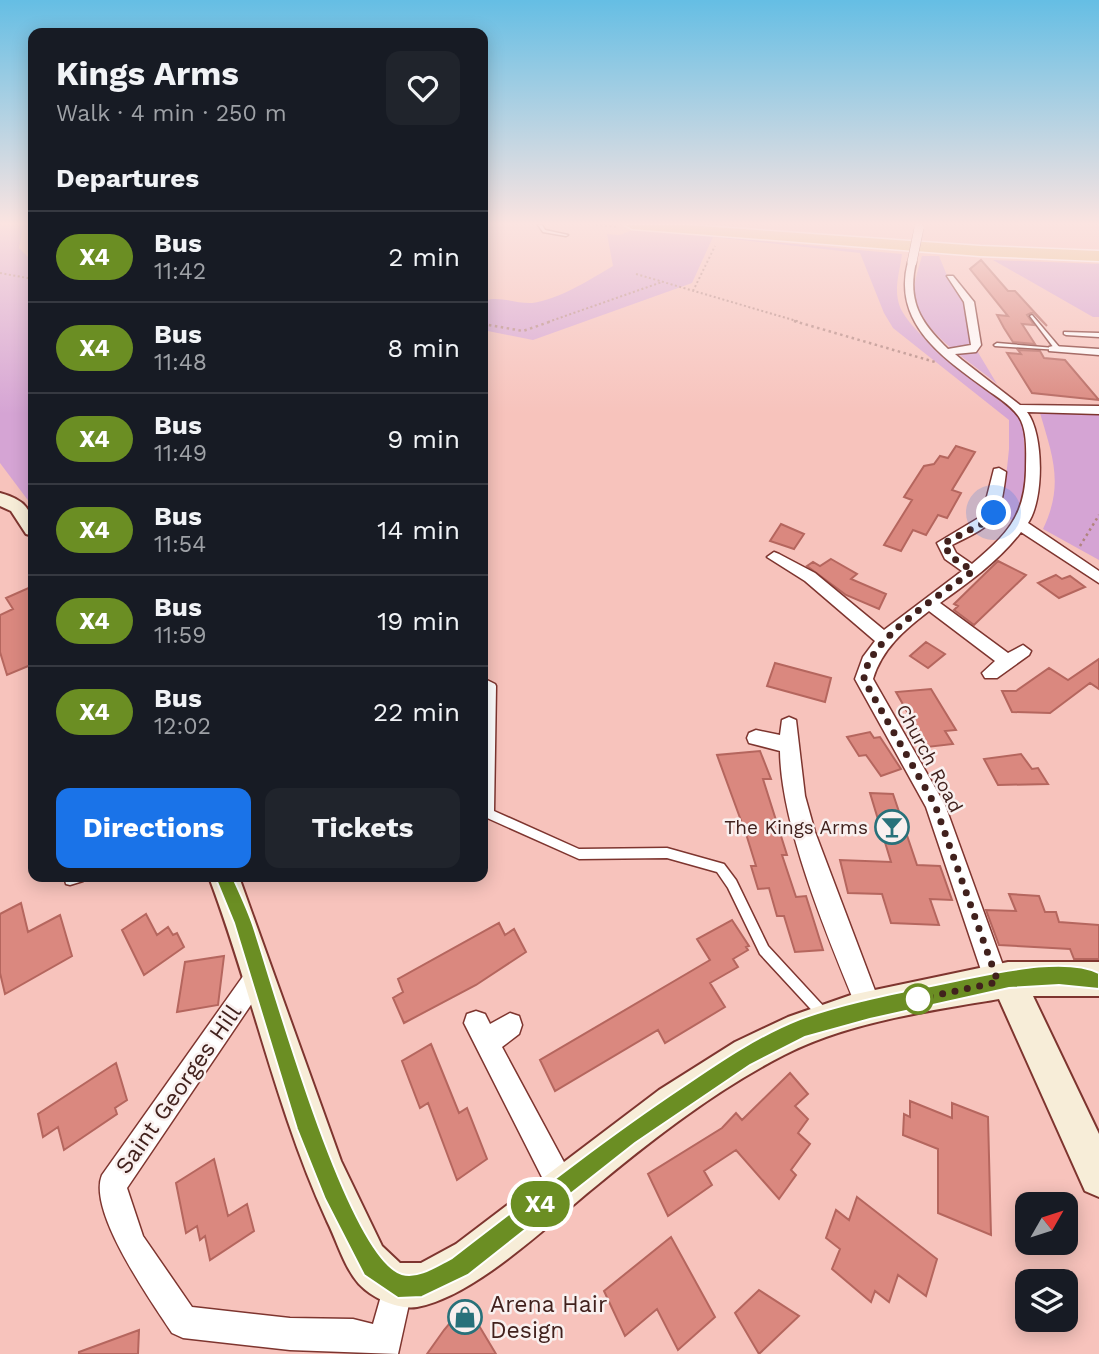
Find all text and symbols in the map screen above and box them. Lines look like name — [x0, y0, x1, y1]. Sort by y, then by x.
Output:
button: heart — [386, 51, 460, 125]
text: Kings Arms — [56, 54, 239, 93]
text: Walk · 4 min · 250 m — [56, 100, 287, 127]
text: Departures — [56, 163, 199, 193]
text: Bus — [154, 228, 202, 258]
text: 2 min — [388, 242, 460, 272]
text: X4 — [79, 243, 110, 271]
text: 11:42 — [154, 258, 206, 285]
text: Bus — [154, 319, 202, 349]
text: 8 min — [387, 333, 460, 363]
text: X4 — [79, 334, 110, 362]
text: 11:48 — [154, 349, 207, 376]
text: Bus — [154, 410, 202, 440]
text: 9 min — [387, 424, 460, 454]
text: X4 — [79, 425, 110, 453]
text: 11:49 — [154, 440, 207, 467]
your location — [976, 495, 1011, 530]
text: Bus — [154, 501, 202, 531]
text: 14 min — [377, 515, 460, 545]
text: X4 — [79, 516, 110, 544]
text: 11:54 — [154, 531, 206, 558]
text: Bus — [154, 592, 202, 622]
text: 19 min — [377, 606, 460, 636]
text: X4 — [79, 607, 110, 635]
text: 11:59 — [154, 622, 206, 649]
text: Bus — [154, 683, 202, 713]
text: 22 min — [373, 697, 460, 727]
text: X4 — [79, 698, 110, 726]
street label: Church Road — [891, 700, 968, 816]
text: 12:02 — [154, 713, 211, 740]
button: Directions — [56, 788, 251, 868]
button: Tickets — [265, 788, 460, 868]
bar icon: The Kings Arms — [873, 808, 911, 846]
place label: The Kings Arms — [724, 816, 868, 839]
unlabelled marker — [903, 984, 933, 1014]
street label: Saint Georges Hill — [110, 1000, 247, 1179]
line badge: X4 — [508, 1181, 572, 1227]
text: X4 — [525, 1190, 555, 1218]
north arrow — [1015, 1192, 1078, 1255]
map controls — [1015, 1192, 1078, 1332]
button: layers — [1015, 1269, 1078, 1332]
place label: Arena Hair Design — [490, 1291, 607, 1344]
shop icon: Arena Hair Design — [446, 1298, 484, 1336]

